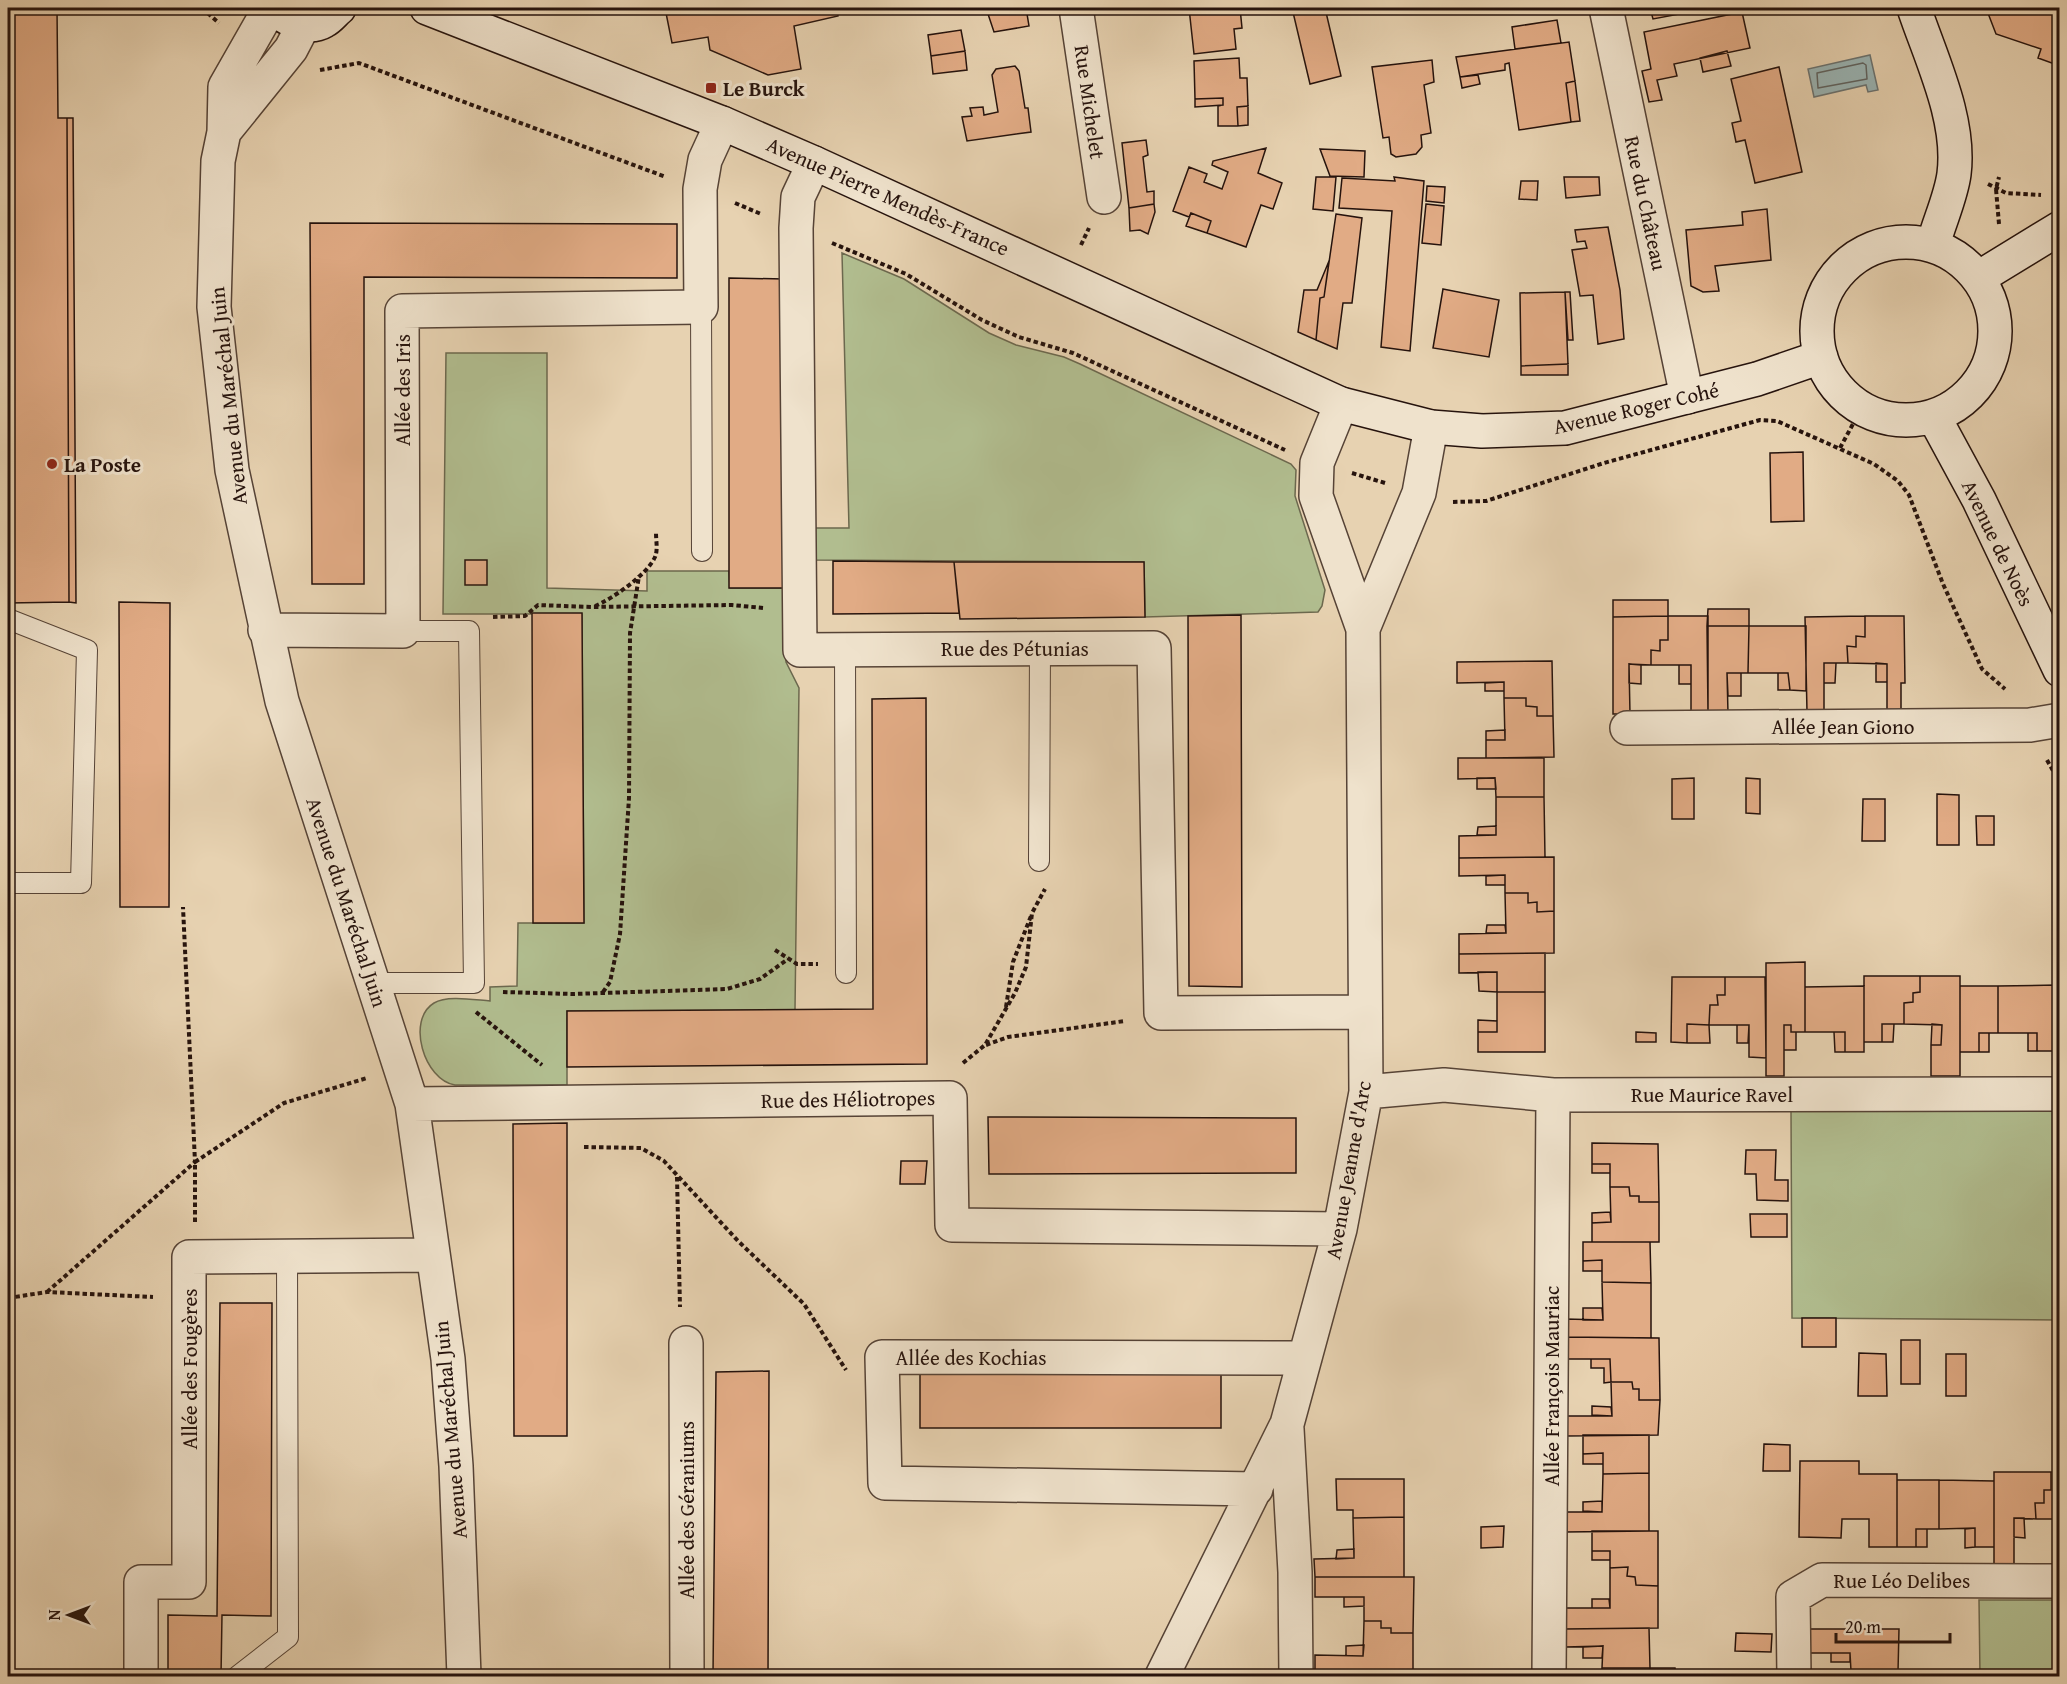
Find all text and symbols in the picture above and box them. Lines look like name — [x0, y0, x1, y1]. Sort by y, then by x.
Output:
street label: Rue Michelet — [1067, 43, 1113, 162]
place label: Le Burck — [723, 73, 806, 104]
marker: Le Burck — [704, 81, 718, 95]
street label: Avenue Pierre Mendès-France — [762, 128, 1014, 264]
street label: Rue du Château — [1617, 133, 1676, 274]
street label: Avenue du Maréchal Juin — [201, 285, 255, 506]
street label: Allée des Iris — [387, 334, 418, 446]
street label: Avenue Roger Cohé — [1550, 374, 1722, 442]
place label: La Poste — [64, 449, 141, 480]
marker: La Poste — [45, 457, 59, 471]
street label: Avenue de Noès — [1954, 474, 2042, 612]
street label: Rue des Pétunias — [941, 633, 1089, 664]
street label: Allée Jean Giono — [1771, 711, 1915, 742]
street label: Avenue du Maréchal Juin — [298, 793, 396, 1011]
street label: Avenue Jeanne d'Arc — [1317, 1078, 1379, 1262]
street label: Rue Maurice Ravel — [1631, 1079, 1793, 1110]
street label: Rue des Héliotropes — [761, 1082, 935, 1116]
street label: Allée François Mauriac — [1536, 1286, 1567, 1486]
street label: Allée des Fougères — [174, 1288, 205, 1450]
street label: Avenue du Maréchal Juin — [425, 1319, 475, 1540]
street label: Allée des Kochias — [896, 1342, 1046, 1373]
street label: Allée des Géraniums — [671, 1421, 702, 1599]
street label: Rue Léo Delibes — [1834, 1565, 1970, 1596]
north arrow — [39, 1585, 99, 1645]
scale bar — [1836, 1606, 1950, 1644]
text: N — [42, 1609, 66, 1620]
text: 20 m — [1845, 1613, 1881, 1640]

